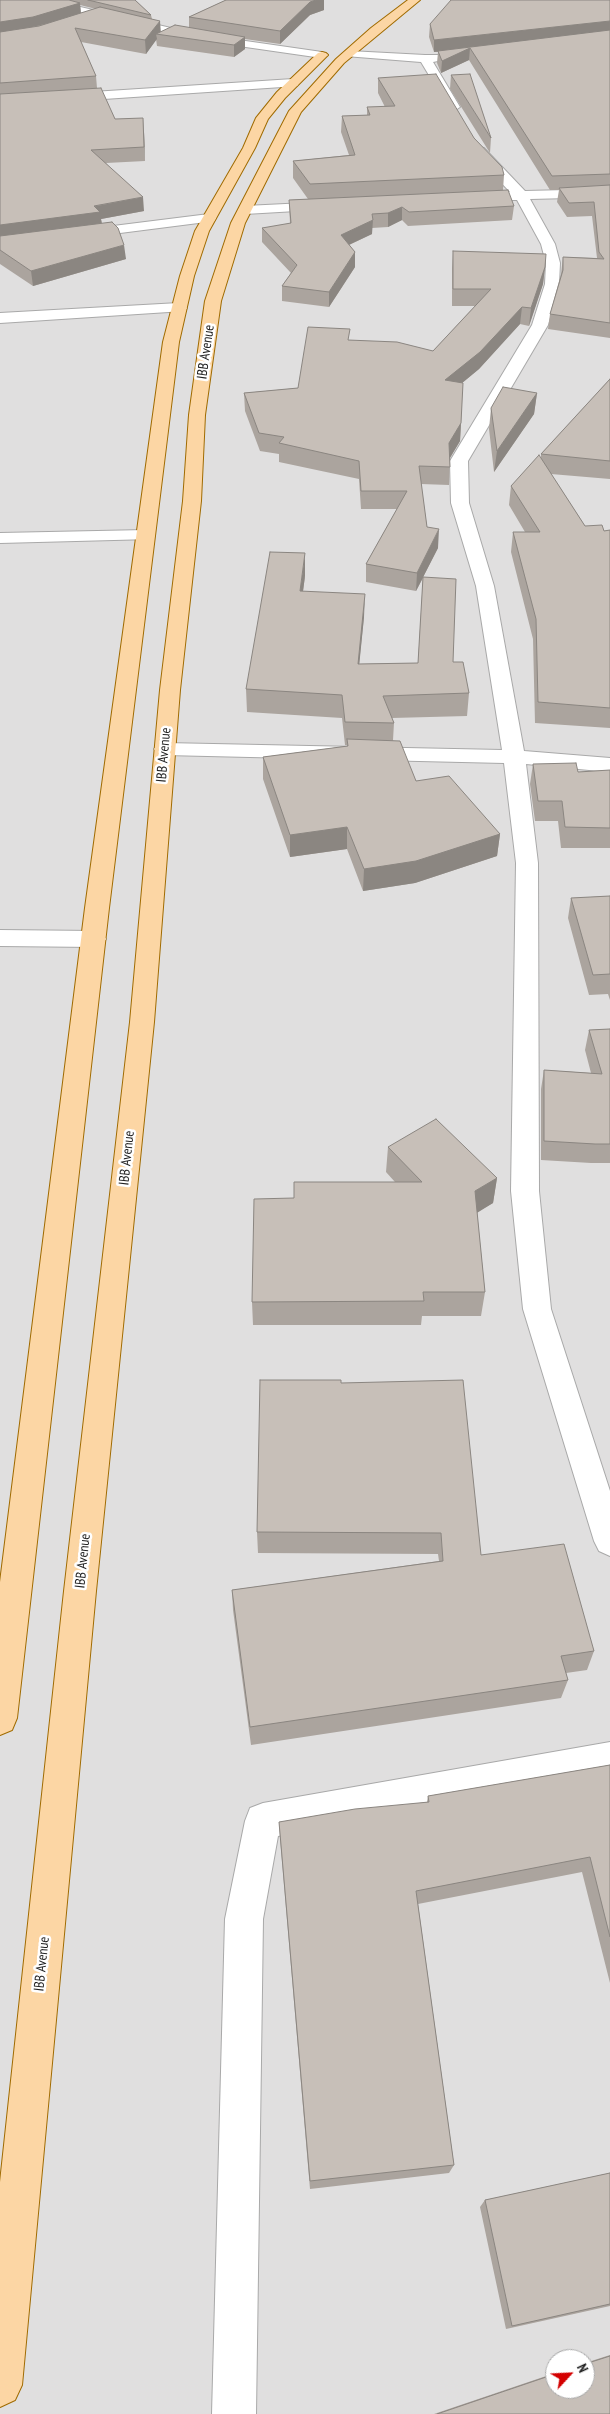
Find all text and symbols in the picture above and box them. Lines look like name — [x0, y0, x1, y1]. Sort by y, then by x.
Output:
street label: IBB Avenue — [194, 324, 218, 380]
street label: IBB Avenue — [153, 727, 175, 783]
street label: IBB Avenue — [116, 1130, 138, 1186]
street label: IBB Avenue — [72, 1533, 94, 1589]
street label: IBB Avenue — [31, 1936, 53, 1992]
north arrow — [545, 2349, 595, 2399]
text: N — [573, 2361, 592, 2375]

